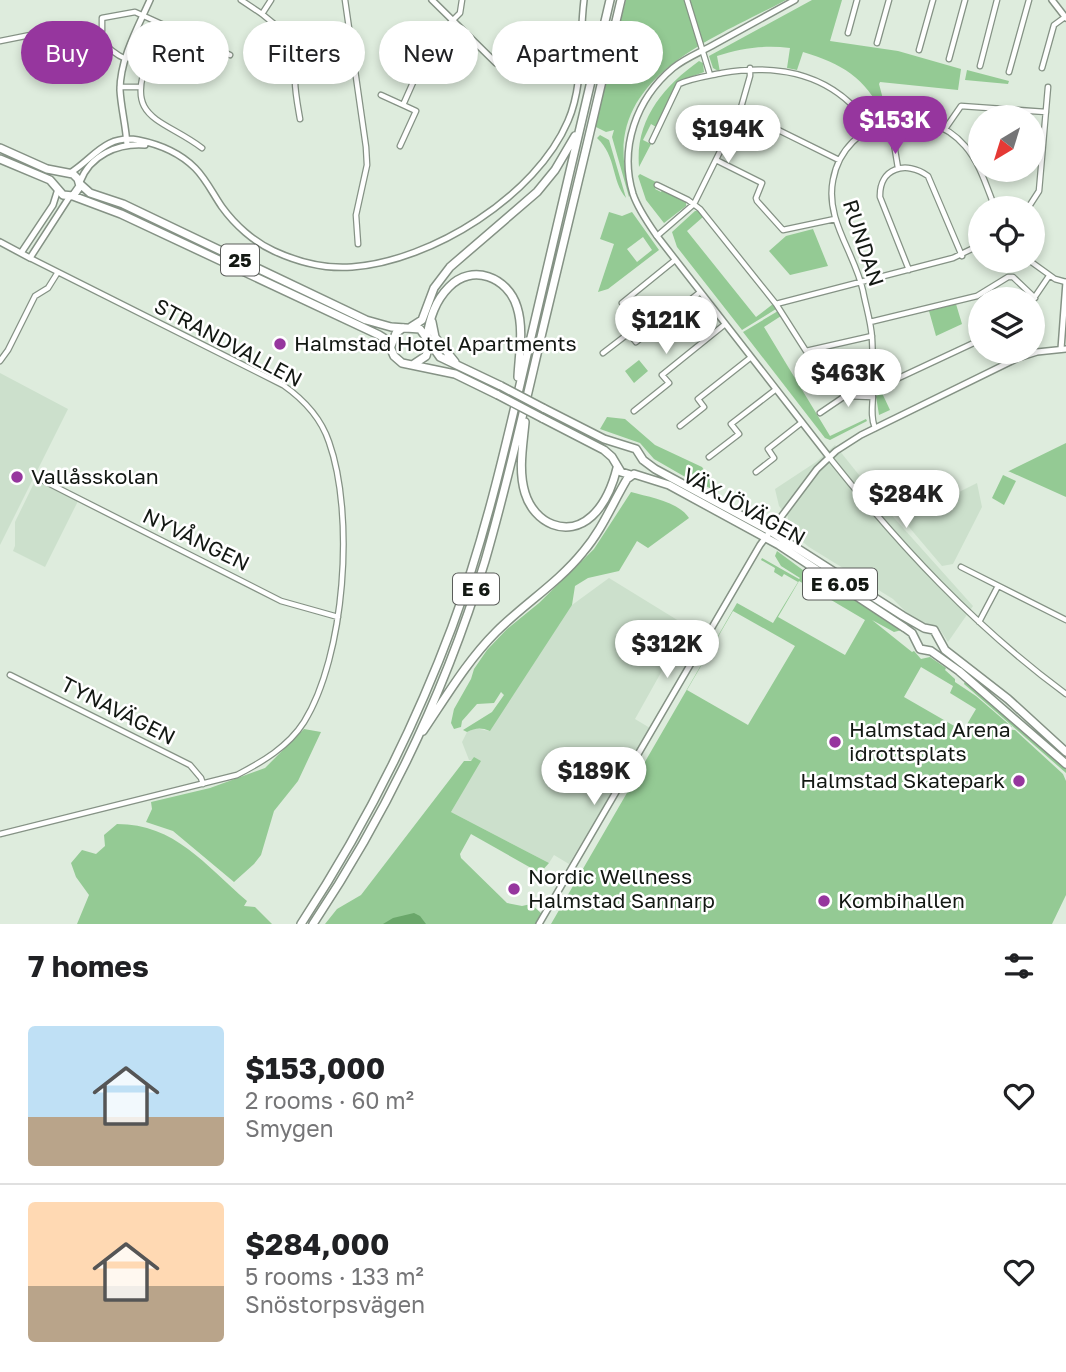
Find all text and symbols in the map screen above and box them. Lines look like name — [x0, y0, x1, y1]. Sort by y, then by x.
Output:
chip: Buy — [21, 21, 113, 84]
chip: Rent — [127, 21, 229, 84]
chip: Filters — [243, 21, 365, 84]
chip: New — [379, 21, 478, 84]
chip: Apartment — [492, 21, 663, 84]
pin: $153K — [846, 96, 944, 156]
text: $153K — [859, 105, 931, 133]
north arrow — [968, 105, 1045, 182]
map controls — [968, 105, 1045, 364]
pin: $194K — [679, 106, 777, 165]
text: $194K — [692, 114, 764, 142]
street label: RUNDAN — [838, 196, 890, 289]
button: locate — [968, 196, 1045, 273]
road number: 25 — [221, 244, 259, 276]
button: layers — [968, 287, 1045, 364]
street label: STRANDVALLEN — [150, 292, 307, 392]
pin: $121K — [617, 296, 715, 356]
text: $121K — [631, 305, 701, 333]
place label: Halmstad Hotel Apartments — [294, 330, 577, 356]
marker: Halmstad Hotel Apartments — [272, 336, 288, 352]
pin: $463K — [799, 350, 897, 409]
text: $463K — [810, 358, 886, 386]
street label: VÄXJÖVÄGEN — [678, 462, 810, 551]
place label: Vallåsskolan — [31, 463, 159, 489]
marker: Vallåsskolan — [9, 469, 25, 485]
pin: $284K — [857, 470, 955, 530]
text: $284K — [868, 479, 944, 507]
street label: NYVÅNGEN — [139, 502, 254, 576]
road number: E 6.05 — [803, 568, 877, 600]
road number: E 6 — [453, 574, 499, 604]
pin: $312K — [618, 620, 716, 680]
text: $312K — [631, 629, 703, 657]
street label: TYNAVÄGEN — [57, 670, 180, 750]
place label: Halmstad Arena idrottsplats — [849, 716, 1011, 766]
marker: Halmstad Arena idrottsplats — [827, 734, 843, 750]
pin: $189K — [545, 748, 643, 807]
text: $189K — [557, 756, 631, 784]
place label: Halmstad Skatepark — [800, 767, 1005, 793]
marker: Halmstad Skatepark — [1011, 773, 1027, 789]
place label: Nordic Wellness Halmstad Sannarp — [528, 863, 715, 913]
marker: Nordic Wellness Halmstad Sannarp — [506, 881, 522, 897]
place label: Kombihallen — [838, 887, 965, 913]
marker: Kombihallen — [816, 893, 832, 909]
icon: filters — [1000, 947, 1038, 985]
text: 7 homes — [28, 948, 149, 984]
text: $153,000 — [245, 1050, 385, 1086]
icon: home — [84, 1054, 168, 1138]
icon: heart — [1000, 1077, 1038, 1115]
text: 2 rooms · 60 m² — [245, 1086, 414, 1114]
text: Smygen — [245, 1114, 334, 1142]
text: $284,000 — [245, 1226, 389, 1262]
icon: home — [84, 1230, 168, 1314]
icon: heart — [1000, 1253, 1038, 1291]
text: 5 rooms · 133 m² — [245, 1262, 424, 1290]
text: Snöstorpsvägen — [245, 1290, 425, 1318]

